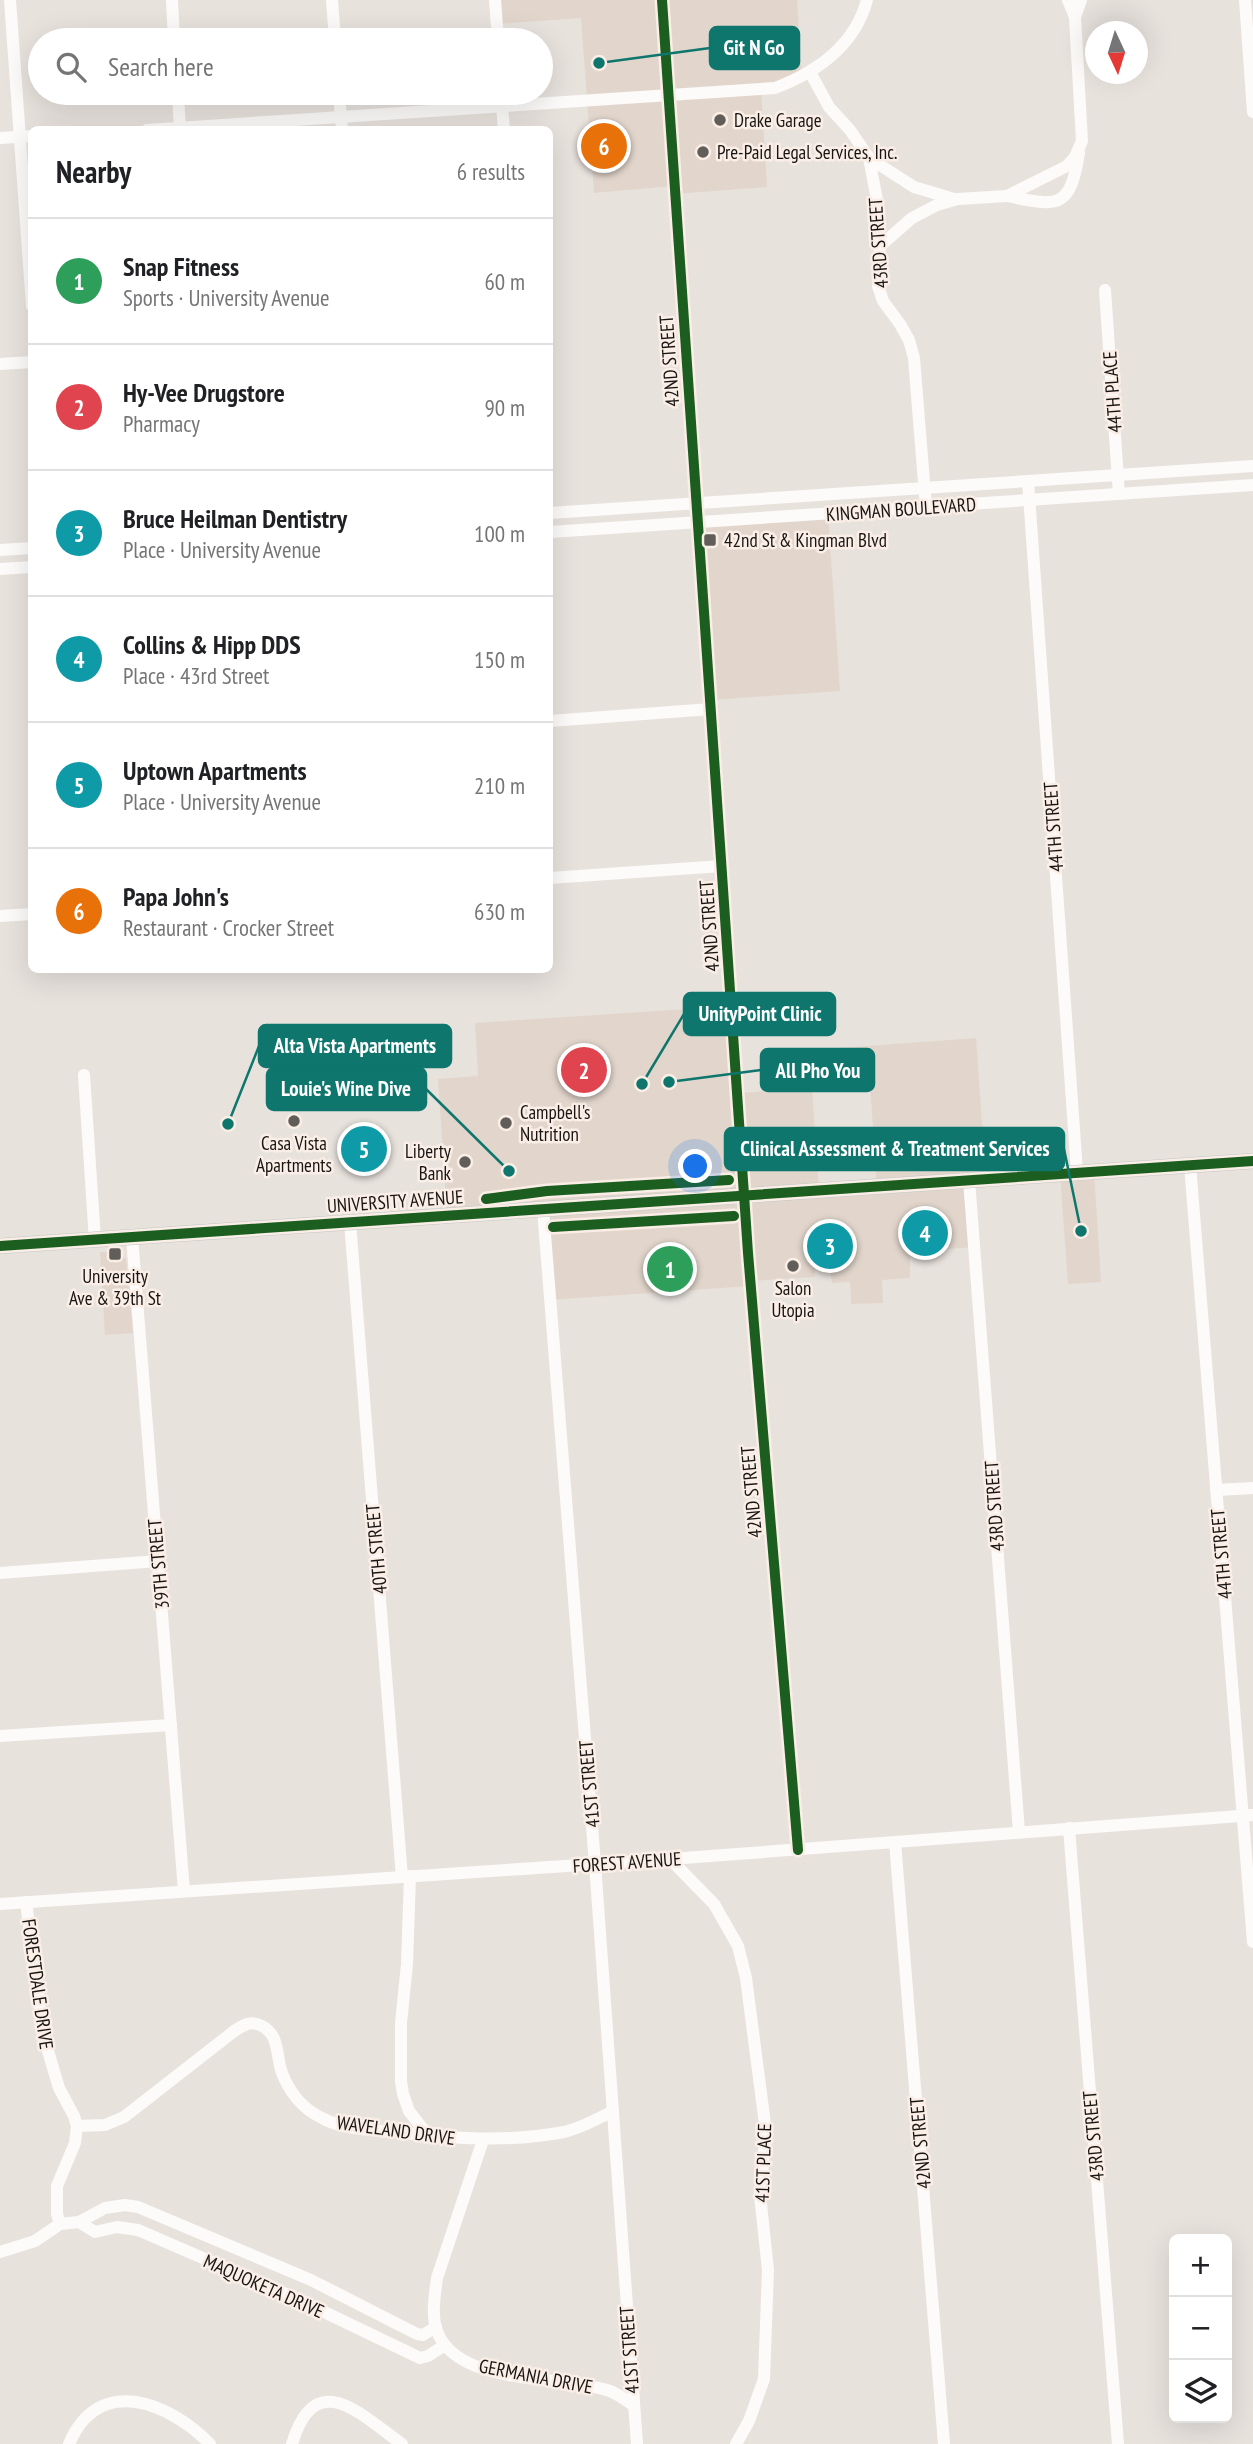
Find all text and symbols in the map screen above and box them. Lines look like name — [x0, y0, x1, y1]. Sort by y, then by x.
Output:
north arrow — [1085, 21, 1148, 84]
callout: Git N Go — [710, 27, 799, 69]
search box — [28, 28, 553, 105]
text: Git N Go — [724, 34, 784, 61]
icon: search — [52, 48, 90, 86]
text: Search here — [108, 50, 214, 83]
place label: Drake Garage — [734, 108, 822, 132]
marker: Drake Garage — [712, 112, 728, 128]
pin: 6 — [581, 120, 627, 172]
place label: Pre-Paid Legal Services, Inc. — [717, 140, 897, 164]
marker: Pre-Paid Legal Services, Inc. — [695, 144, 711, 160]
text: Nearby — [56, 152, 131, 191]
text: 6 results — [457, 157, 525, 186]
street label: 43RD STREET — [863, 196, 893, 289]
text: Snap Fitness — [123, 250, 239, 283]
text: 1 — [74, 267, 85, 296]
text: 60 m — [484, 267, 525, 296]
text: Sports · University Avenue — [123, 283, 330, 312]
street label: 42ND STREET — [654, 314, 684, 408]
street label: 44TH PLACE — [1097, 350, 1127, 434]
text: Hy-Vee Drugstore — [123, 376, 285, 409]
text: 2 — [74, 393, 85, 422]
text: 90 m — [484, 393, 525, 422]
text: Pharmacy — [123, 409, 200, 438]
street label: KINGMAN BOULEVARD — [825, 492, 977, 526]
text: Bruce Heilman Dentistry — [123, 502, 347, 535]
text: 3 — [74, 519, 85, 548]
text: 100 m — [474, 519, 525, 548]
place label: 42nd St & Kingman Blvd — [724, 528, 887, 552]
marker: 42nd St & Kingman Blvd — [702, 532, 718, 548]
text: Place · University Avenue — [123, 535, 321, 564]
text: Collins & Hipp DDS — [123, 628, 301, 661]
text: 4 — [74, 645, 85, 674]
text: 150 m — [474, 645, 525, 674]
text: Place · 43rd Street — [123, 661, 269, 690]
text: Uptown Apartments — [123, 754, 307, 787]
text: 5 — [74, 771, 85, 800]
text: 210 m — [474, 771, 525, 800]
street label: 44TH STREET — [1038, 781, 1068, 873]
text: Place · University Avenue — [123, 787, 321, 816]
street label: 42ND STREET — [694, 879, 724, 973]
text: Papa John's — [123, 880, 229, 913]
text: 6 — [74, 897, 85, 926]
text: 630 m — [474, 897, 525, 926]
text: Restaurant · Crocker Street — [123, 913, 334, 942]
callout: UnityPoint Clinic — [684, 993, 835, 1035]
text: UnityPoint Clinic — [698, 1000, 822, 1027]
callout: Alta Vista Apartments — [259, 1025, 451, 1067]
text: Alta Vista Apartments — [273, 1032, 436, 1059]
pin: 2 — [561, 1044, 607, 1096]
callout: All Pho You — [761, 1049, 874, 1091]
text: All Pho You — [775, 1057, 860, 1084]
callout: Louie's Wine Dive — [267, 1068, 426, 1110]
text: Louie's Wine Dive — [281, 1075, 411, 1102]
place label: Campbell's Nutrition — [520, 1100, 591, 1146]
marker: Casa Vista Apartments — [286, 1113, 302, 1129]
marker: Campbell's Nutrition — [498, 1115, 514, 1131]
pin: 5 — [341, 1123, 387, 1175]
callout: Clinical Assessment & Treatment Services — [725, 1128, 1064, 1170]
place label: Casa Vista Apartments — [256, 1131, 332, 1177]
text: Clinical Assessment & Treatment Services — [740, 1135, 1050, 1162]
place label: Liberty Bank — [405, 1139, 452, 1185]
your location — [678, 1149, 712, 1183]
marker: Liberty Bank — [457, 1154, 473, 1170]
street label: UNIVERSITY AVENUE — [326, 1184, 464, 1218]
pin: 4 — [902, 1207, 948, 1259]
pin: 3 — [807, 1220, 853, 1272]
pin: 1 — [647, 1243, 693, 1295]
marker: University Ave & 39th St — [107, 1246, 123, 1262]
marker: Salon Utopia — [785, 1258, 801, 1274]
place label: University Ave & 39th St — [69, 1264, 162, 1310]
place label: Salon Utopia — [771, 1276, 815, 1322]
street label: 42ND STREET — [735, 1445, 767, 1539]
street label: 43RD STREET — [979, 1459, 1009, 1552]
street label: 40TH STREET — [360, 1502, 392, 1595]
street label: 44TH STREET — [1205, 1507, 1237, 1600]
street label: 39TH STREET — [142, 1517, 174, 1610]
street label: 41ST STREET — [573, 1739, 605, 1829]
street label: FOREST AVENUE — [572, 1846, 682, 1878]
street label: FORESTDALE DRIVE — [17, 1917, 59, 2051]
street label: 43RD STREET — [1077, 2089, 1109, 2182]
street label: 42ND STREET — [904, 2096, 936, 2190]
street label: WAVELAND DRIVE — [335, 2110, 457, 2150]
street label: 41ST PLACE — [750, 2123, 776, 2203]
map controls — [1169, 2234, 1232, 2423]
button: + — [1169, 2234, 1232, 2297]
street label: MAQUOKETA DRIVE — [200, 2249, 328, 2323]
button: − — [1169, 2297, 1232, 2360]
street label: 41ST STREET — [614, 2305, 644, 2395]
street label: GERMANIA DRIVE — [477, 2353, 595, 2399]
button: layers — [1169, 2360, 1232, 2423]

